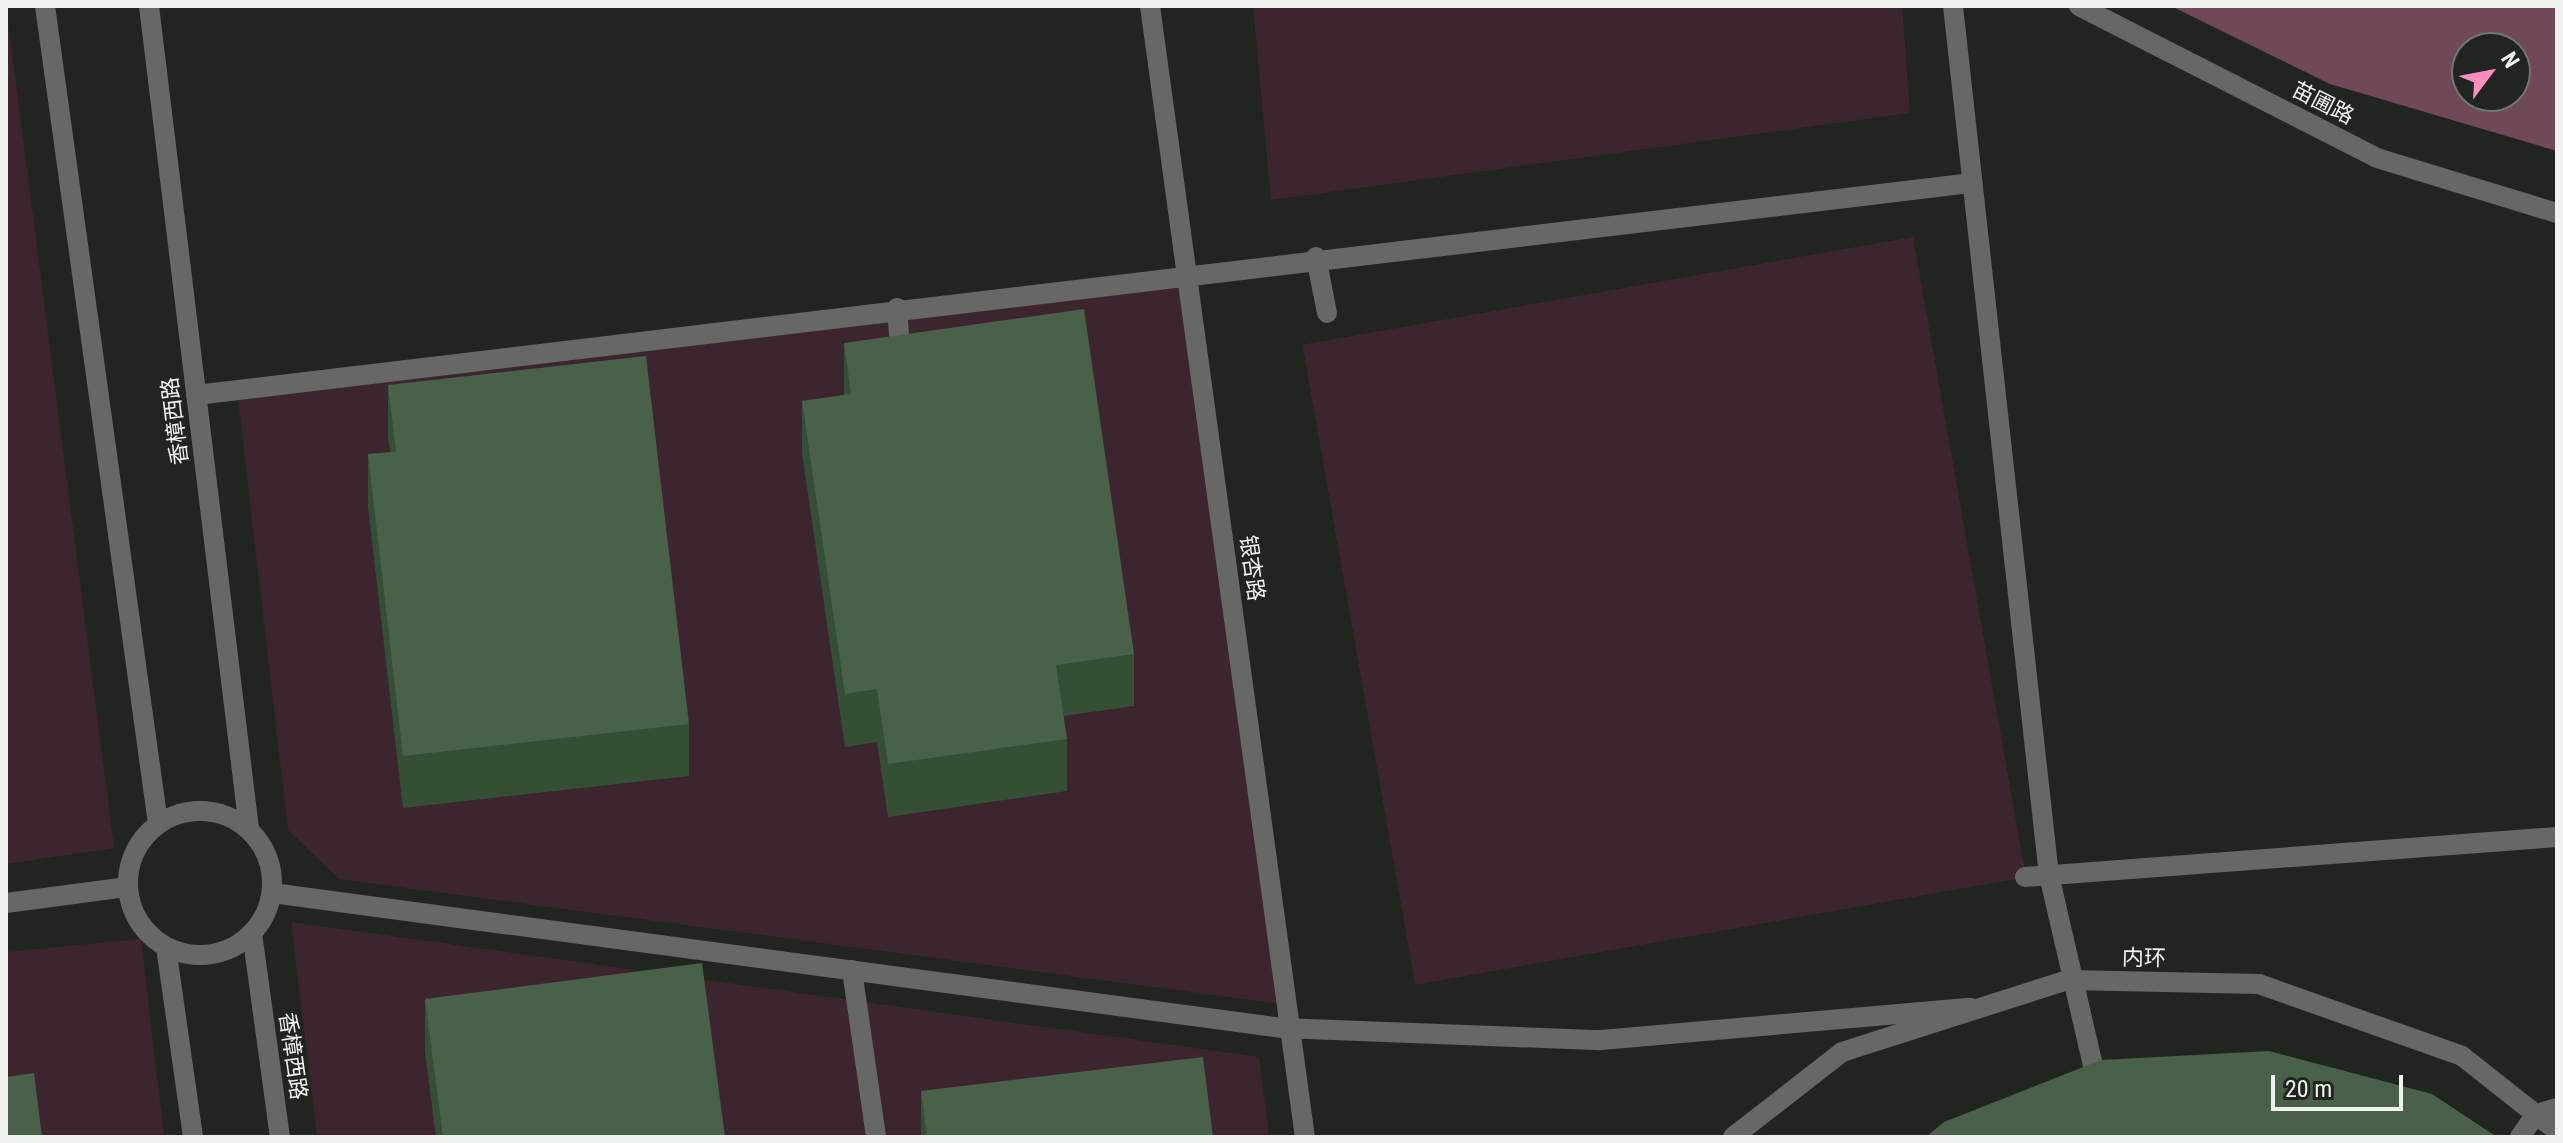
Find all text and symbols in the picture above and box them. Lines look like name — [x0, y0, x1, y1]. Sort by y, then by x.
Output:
north arrow — [2451, 32, 2531, 112]
text: N — [2496, 48, 2524, 72]
street label: 苗圃路 — [2288, 76, 2358, 130]
street label: 香樟西路 — [157, 376, 193, 466]
street label: 银杏路 — [1234, 533, 1270, 603]
street label: 内环 — [2122, 944, 2166, 972]
street label: 香樟西路 — [274, 1011, 312, 1101]
scale bar — [2275, 1059, 2407, 1109]
text: 20 m — [2285, 1075, 2332, 1103]

